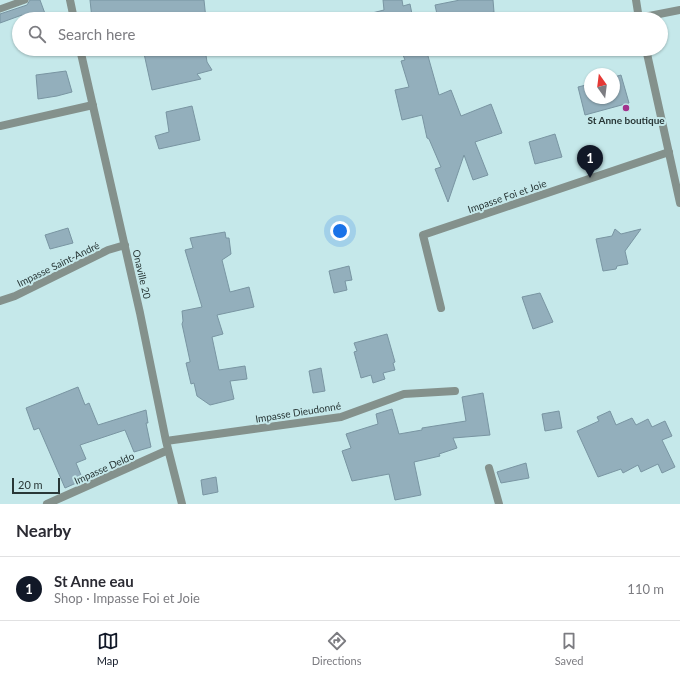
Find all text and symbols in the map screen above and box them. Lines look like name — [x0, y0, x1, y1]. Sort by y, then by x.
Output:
search box — [12, 12, 668, 56]
icon: search — [26, 23, 48, 45]
text: Search here — [58, 25, 135, 43]
north arrow — [584, 68, 620, 104]
marker: St Anne boutique — [621, 103, 631, 113]
place label: St Anne boutique — [587, 114, 665, 126]
pin: 1 — [577, 145, 603, 178]
street label: Impasse Foi et Joie — [466, 177, 548, 215]
your location — [330, 221, 350, 241]
street label: Impasse Saint-André — [15, 239, 101, 289]
street label: Onaville 20 — [131, 248, 154, 300]
street label: Impasse Dieudonné — [254, 399, 342, 425]
street label: Impasse Deldo — [72, 449, 136, 487]
scale bar — [12, 476, 60, 495]
text: 20 m — [18, 478, 43, 491]
text: Nearby — [16, 520, 71, 541]
text: St Anne eau — [54, 572, 134, 590]
text: 1 — [25, 581, 33, 597]
text: 110 m — [627, 581, 664, 597]
text: Shop · Impasse Foi et Joie — [54, 590, 200, 606]
tab: Map — [97, 630, 119, 667]
tab: Directions — [312, 630, 361, 667]
tab: Saved — [555, 630, 583, 667]

